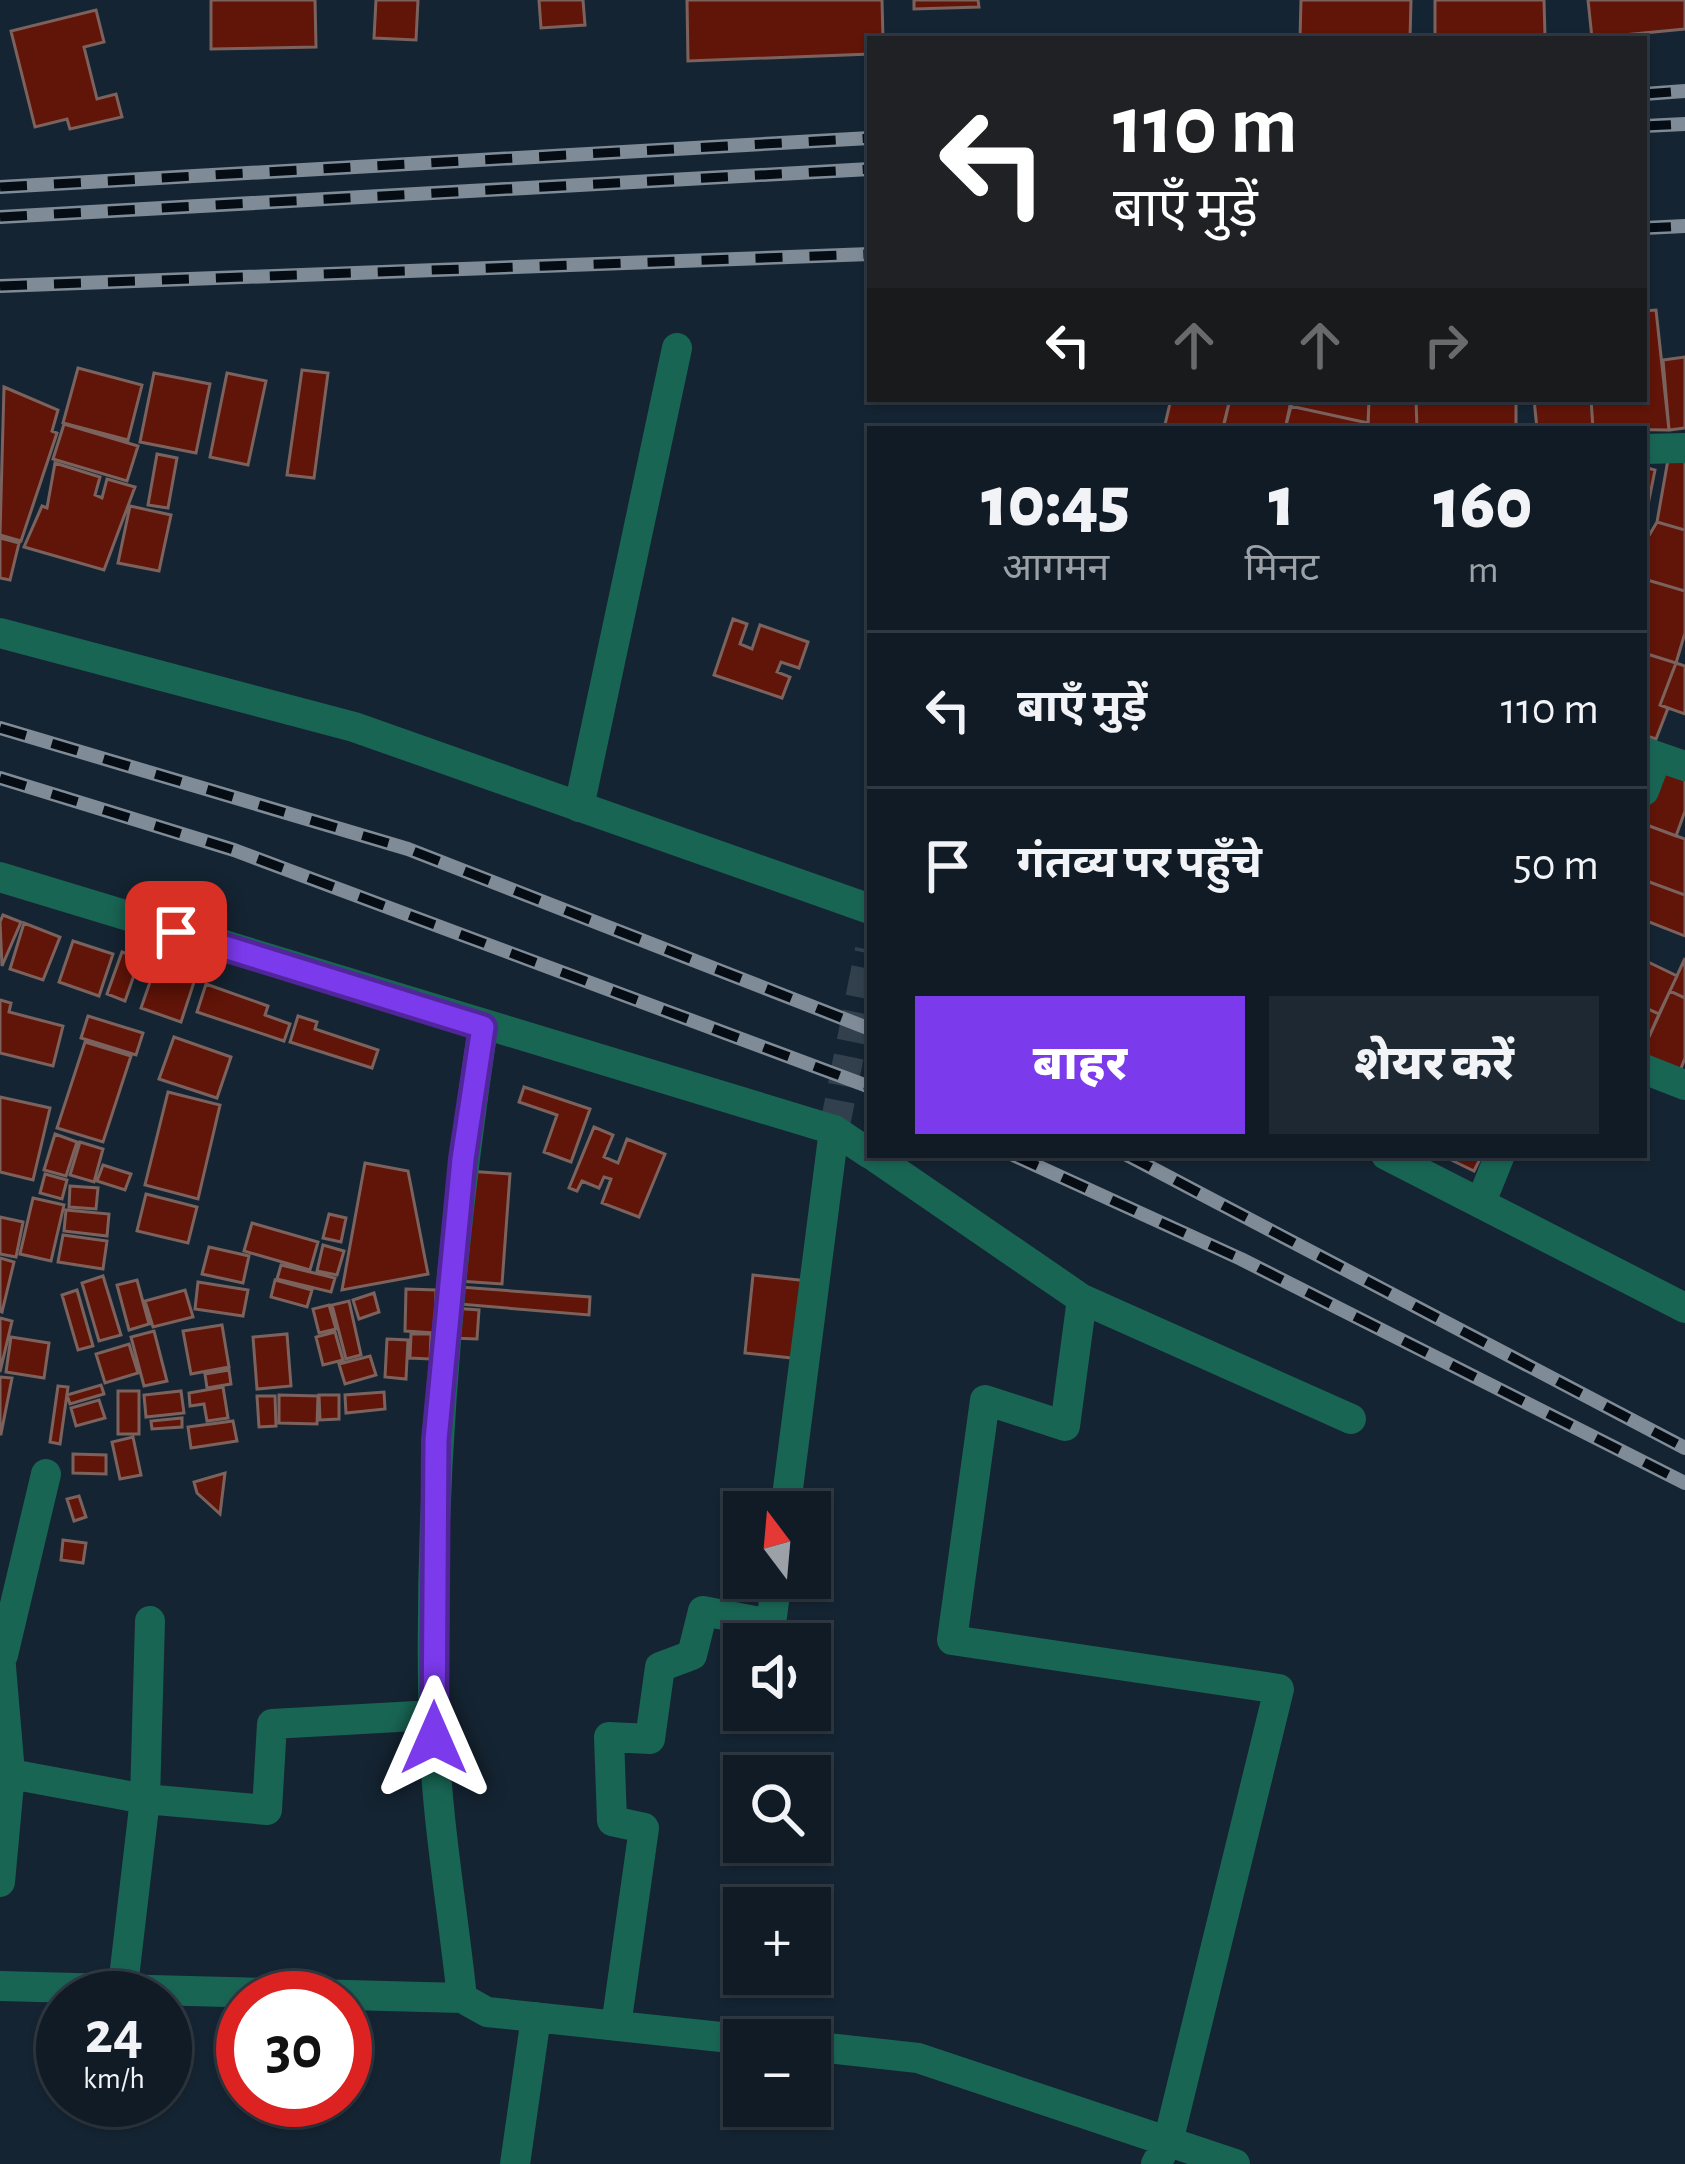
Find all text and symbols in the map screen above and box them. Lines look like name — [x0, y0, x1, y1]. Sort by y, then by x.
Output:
icon: left — [915, 84, 1071, 240]
text: 110 m — [1113, 85, 1298, 169]
text: बाएँ मुड़ें — [1113, 183, 1258, 237]
icon: left — [1035, 312, 1101, 378]
icon: ahead — [1161, 312, 1227, 378]
icon: ahead — [1287, 312, 1353, 378]
icon: right — [1413, 312, 1479, 378]
text: 10:45 — [981, 467, 1130, 539]
text: 1 — [1269, 467, 1295, 539]
text: 160 — [1434, 469, 1533, 541]
text: आगमन — [1002, 549, 1109, 588]
text: मिनट — [1244, 549, 1319, 588]
text: m — [1467, 551, 1499, 590]
icon: left — [915, 677, 981, 743]
text: बाएँ मुड़ें — [1017, 685, 1147, 730]
text: 110 m — [1501, 687, 1599, 732]
icon: arrive — [915, 833, 981, 899]
text: गंतव्य पर पहुँचे — [1017, 841, 1262, 886]
text: 50 m — [1513, 843, 1599, 888]
pin — [125, 881, 227, 983]
icon: arrive — [143, 899, 209, 965]
button: बाहर — [915, 996, 1245, 1134]
button: शेयर करें — [1269, 996, 1599, 1134]
north arrow — [723, 1491, 831, 1599]
map controls — [723, 1491, 831, 2127]
button: sound — [723, 1623, 831, 1731]
position arrow — [371, 1675, 497, 1801]
button: search — [723, 1755, 831, 1863]
button: + — [723, 1887, 831, 1995]
speed limit sign: 30 — [216, 1971, 372, 2127]
text: 24 — [85, 2004, 143, 2064]
button: − — [723, 2019, 831, 2127]
text: km/h — [83, 2064, 145, 2094]

